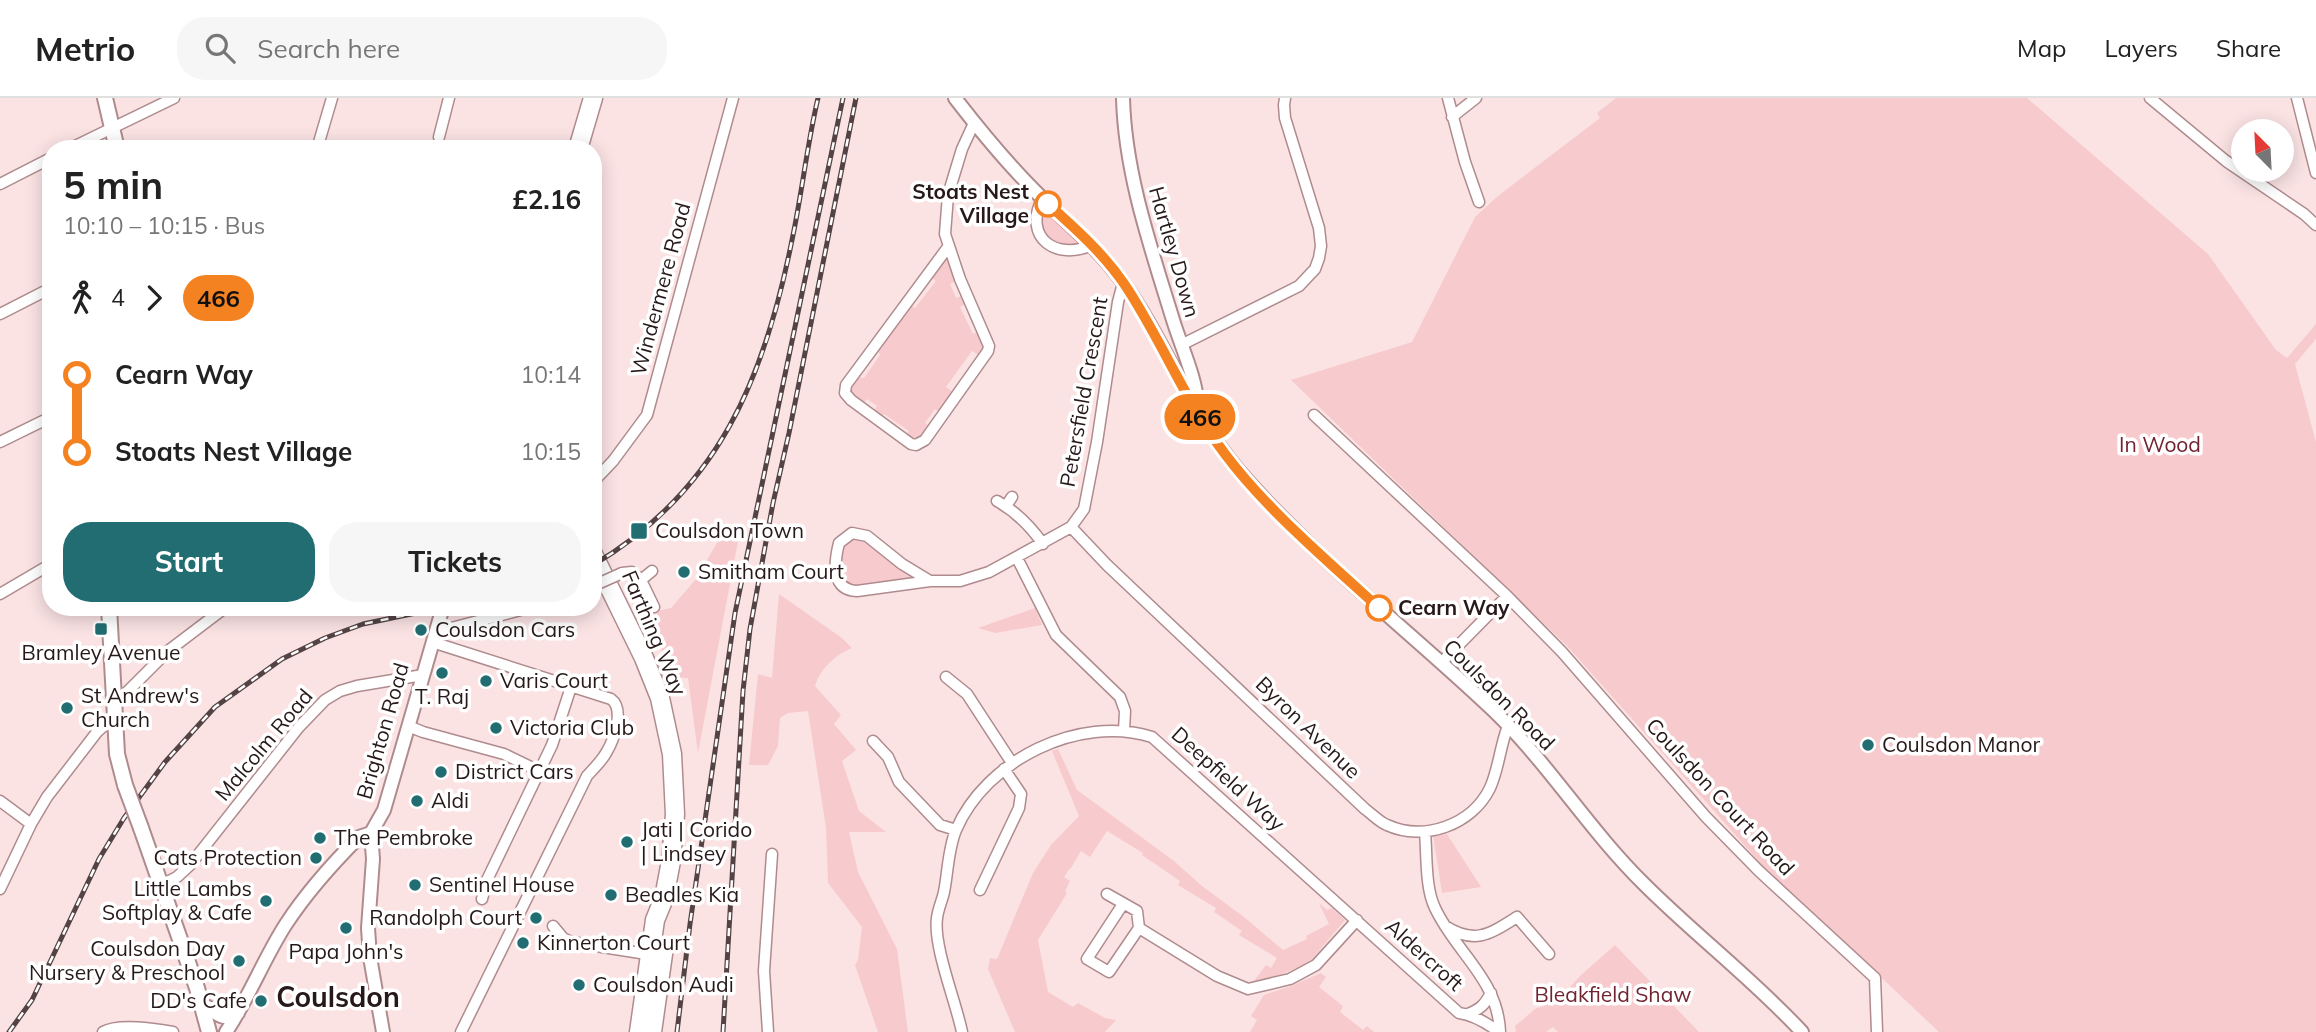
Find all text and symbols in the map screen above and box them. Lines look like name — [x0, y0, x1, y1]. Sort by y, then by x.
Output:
search box — [177, 17, 667, 80]
text: Metrio — [35, 28, 135, 69]
icon: search — [201, 29, 239, 67]
text: Search here — [257, 32, 400, 65]
text: Map — [2017, 33, 2066, 63]
text: Layers — [2104, 33, 2178, 63]
text: Share — [2216, 33, 2281, 63]
north arrow — [2231, 119, 2294, 182]
map controls — [2231, 119, 2294, 182]
text: 5 min — [63, 161, 163, 209]
place label: Stoats Nest Village — [912, 178, 1029, 228]
text: £2.16 — [512, 183, 581, 216]
street label: Hartley Down — [1144, 183, 1206, 320]
marker: Stoats Nest Village — [1035, 191, 1061, 217]
street label: Windermere Road — [624, 199, 696, 378]
text: 10:10 – 10:15 · Bus — [63, 211, 265, 240]
icon: walk — [63, 279, 101, 317]
icon: forward — [135, 279, 173, 317]
text: 4 — [111, 283, 125, 312]
text: 466 — [197, 283, 240, 313]
street label: Petersfield Crescent — [1053, 295, 1113, 489]
text: Cearn Way — [115, 358, 253, 391]
text: 10:14 — [521, 360, 581, 389]
line badge: 466 — [1160, 394, 1240, 440]
text: 466 — [1178, 402, 1222, 432]
park label: In Wood — [2119, 431, 2201, 457]
text: Stoats Nest Village — [115, 435, 352, 468]
text: 10:15 — [521, 437, 581, 466]
place label: Coulsdon Town — [655, 517, 804, 543]
marker: Coulsdon Town — [629, 521, 649, 541]
button: Start — [63, 522, 315, 602]
button: Tickets — [329, 522, 581, 602]
place label: Smitham Court — [698, 558, 844, 584]
marker: Smitham Court — [676, 564, 692, 580]
street label: Farthing Way — [617, 566, 693, 699]
place label: Cearn Way — [1398, 594, 1510, 620]
marker: Cearn Way — [1366, 595, 1392, 621]
place label: Coulsdon Cars — [435, 616, 575, 642]
marker: Bramley Avenue — [93, 621, 109, 637]
marker: Coulsdon Cars — [413, 622, 429, 638]
street label: Coulsdon Road — [1439, 633, 1561, 755]
place label: Bramley Avenue — [22, 639, 180, 665]
street label: Brighton Road — [350, 660, 414, 802]
marker: T. Raj — [434, 665, 450, 681]
place label: Varis Court — [500, 667, 608, 693]
street label: Byron Avenue — [1251, 671, 1367, 784]
marker: Varis Court — [478, 673, 494, 689]
place label: St Andrew's Church — [81, 682, 199, 732]
street label: Malcolm Road — [209, 683, 318, 806]
place label: T. Raj — [415, 683, 469, 709]
marker: St Andrew's Church — [59, 700, 75, 716]
street label: Coulsdon Court Road — [1641, 712, 1800, 880]
place label: Victoria Club — [510, 714, 634, 740]
marker: Victoria Club — [488, 720, 504, 736]
street label: Deepfield Way — [1167, 721, 1291, 836]
place label: Coulsdon Manor — [1882, 731, 2040, 757]
marker: Coulsdon Manor — [1860, 737, 1876, 753]
place label: District Cars — [455, 758, 574, 784]
marker: District Cars — [433, 764, 449, 780]
place label: Aldi — [431, 787, 469, 813]
marker: Aldi — [409, 793, 425, 809]
place label: Jati | Corido | Lindsey — [641, 816, 752, 866]
place label: The Pembroke — [334, 824, 473, 850]
marker: The Pembroke — [312, 830, 328, 846]
marker: Jati | Corido | Lindsey — [619, 834, 635, 850]
place label: Cats Protection — [154, 844, 302, 870]
marker: Cats Protection — [308, 850, 324, 866]
place label: Sentinel House — [429, 871, 574, 897]
place label: Little Lambs Softplay & Cafe — [102, 875, 252, 925]
marker: Sentinel House — [407, 877, 423, 893]
place label: Beadles Kia — [625, 881, 739, 907]
marker: Beadles Kia — [603, 887, 619, 903]
marker: Little Lambs Softplay & Cafe — [258, 893, 274, 909]
place label: Randolph Court — [369, 904, 522, 930]
marker: Randolph Court — [528, 910, 544, 926]
street label: Aldercroft — [1380, 913, 1469, 996]
marker: Papa John's — [338, 920, 354, 936]
place label: Kinnerton Court — [537, 929, 690, 955]
place label: Coulsdon Day Nursery & Preschool — [29, 935, 225, 985]
marker: Kinnerton Court — [515, 935, 531, 951]
place label: Papa John's — [288, 938, 404, 964]
marker: Coulsdon Day Nursery & Preschool — [231, 953, 247, 969]
place label: Coulsdon Audi — [593, 971, 734, 997]
marker: Coulsdon Audi — [571, 977, 587, 993]
district label: Coulsdon — [276, 979, 400, 1014]
park label: Bleakfield Shaw — [1535, 981, 1691, 1007]
place label: DD's Cafe — [150, 987, 247, 1013]
marker: DD's Cafe — [253, 993, 269, 1009]

